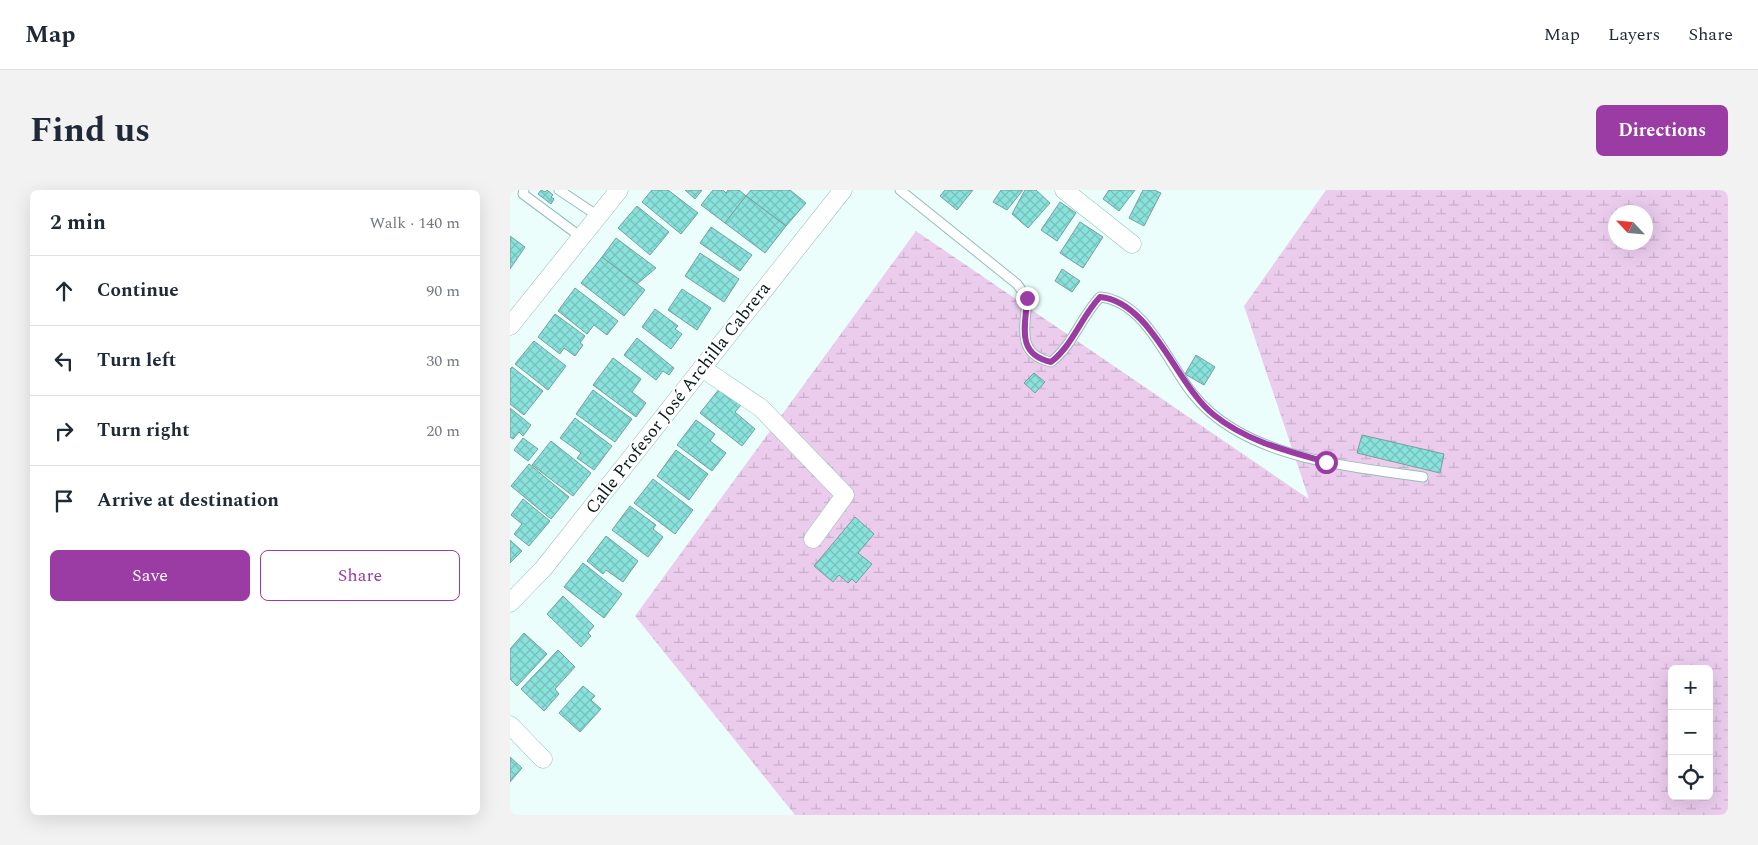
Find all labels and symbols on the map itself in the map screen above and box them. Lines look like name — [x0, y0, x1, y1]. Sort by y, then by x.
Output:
north arrow — [1608, 205, 1653, 250]
street label: Calle Profesor José Archilla Cabrera — [579, 276, 777, 520]
route end — [1016, 287, 1039, 310]
route start — [1315, 451, 1338, 474]

